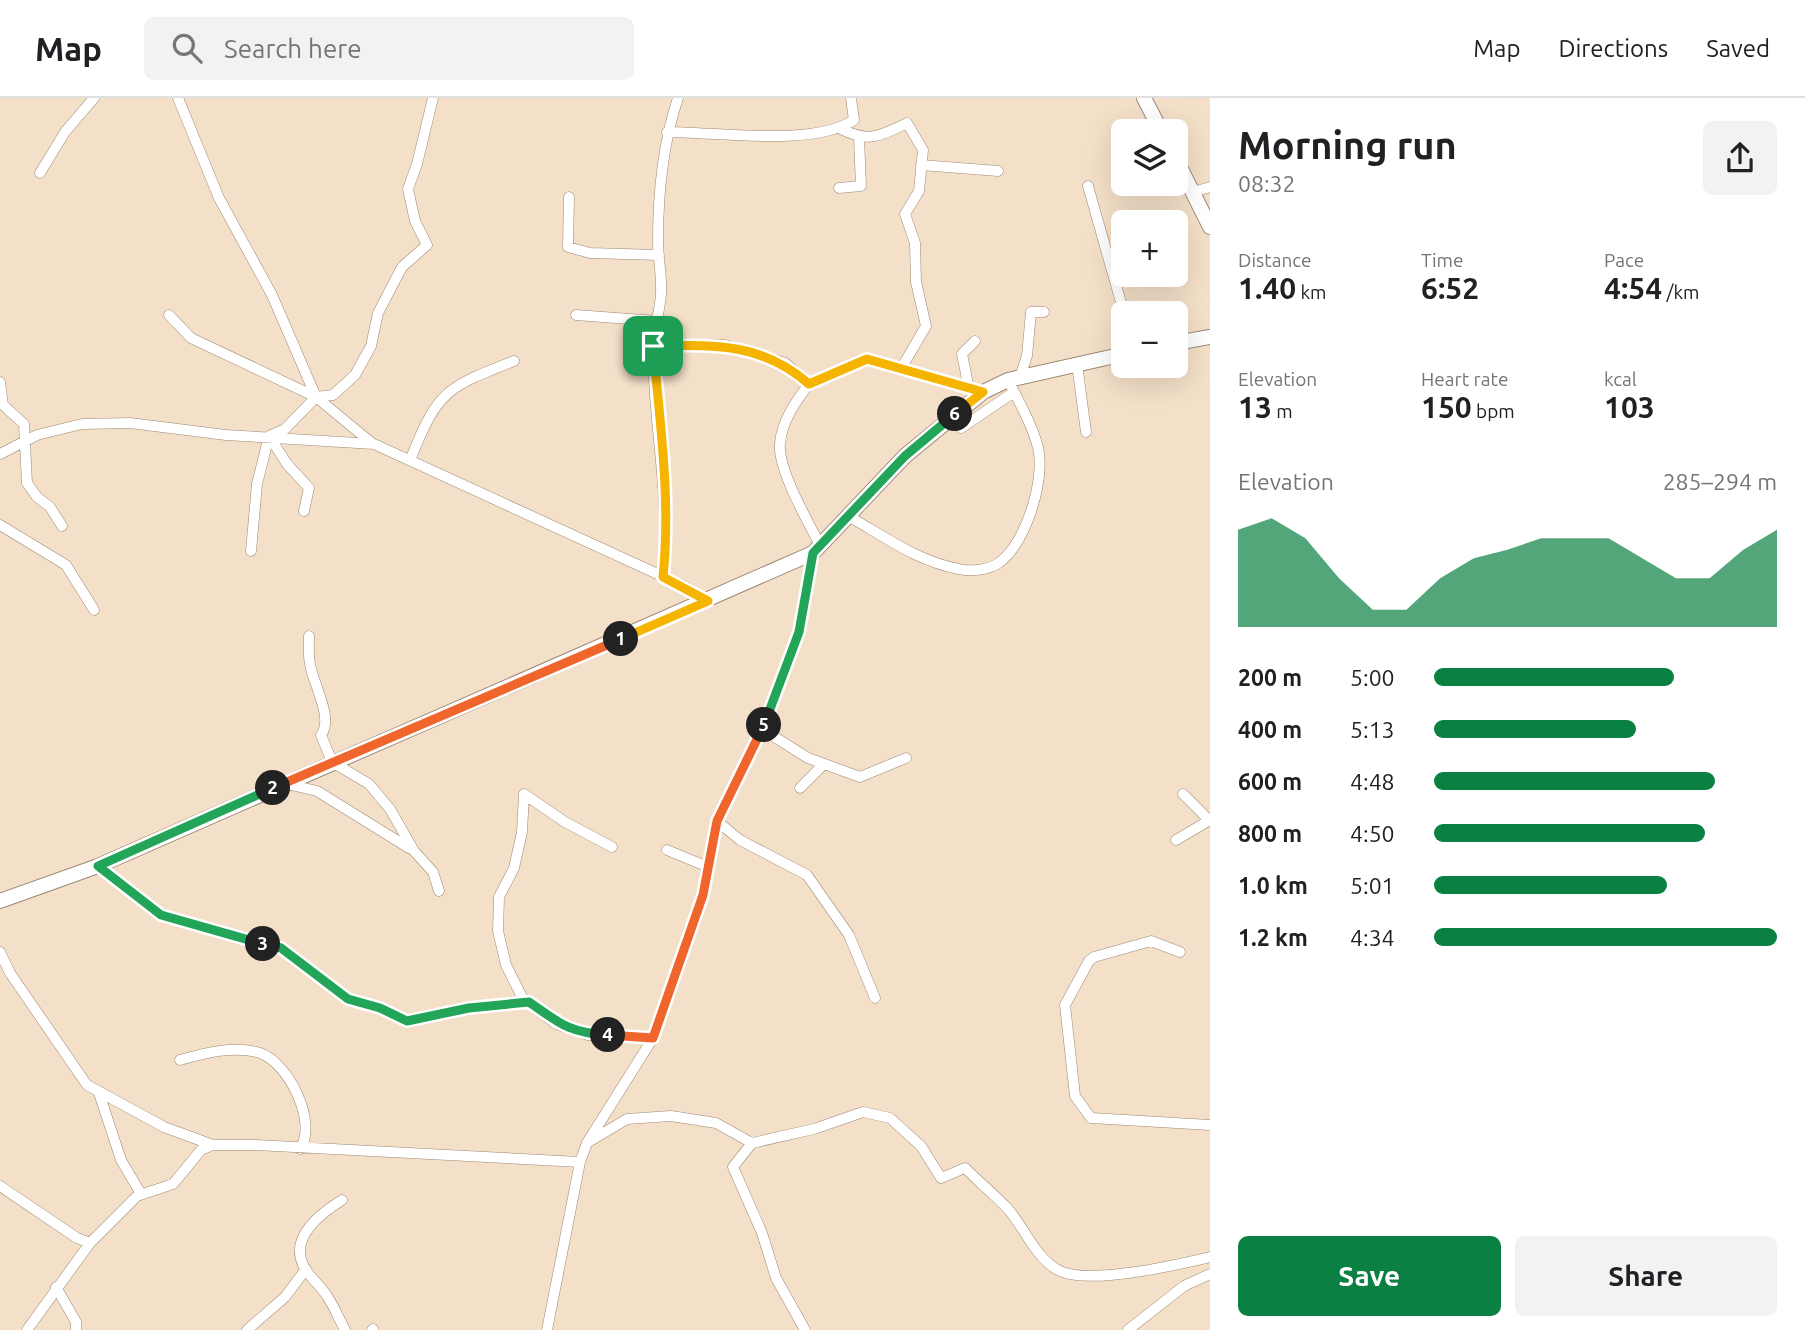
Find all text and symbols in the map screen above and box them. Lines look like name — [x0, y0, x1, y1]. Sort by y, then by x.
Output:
search box — [144, 17, 634, 80]
icon: search — [168, 29, 206, 67]
text: Map — [35, 30, 102, 67]
text: Search here — [224, 34, 362, 63]
text: Map — [1473, 35, 1520, 62]
text: Directions — [1558, 35, 1668, 62]
text: Saved — [1706, 35, 1770, 62]
map controls — [1111, 119, 1188, 378]
button: layers — [1111, 119, 1188, 196]
button: share — [1703, 121, 1777, 195]
text: Morning run — [1238, 124, 1457, 166]
text: 08:32 — [1238, 171, 1296, 196]
button: + — [1111, 210, 1188, 287]
text: Distance — [1238, 249, 1312, 271]
text: Time — [1421, 249, 1463, 271]
text: Pace — [1604, 249, 1644, 271]
text: 1.40 — [1238, 271, 1296, 305]
text: 6:52 — [1421, 271, 1479, 305]
text: 4:54 — [1604, 271, 1662, 305]
text: km — [1296, 281, 1326, 303]
text: /km — [1662, 281, 1700, 303]
button: − — [1111, 301, 1188, 378]
pin — [623, 316, 683, 376]
icon: arrive — [634, 327, 672, 365]
text: Elevation — [1238, 368, 1317, 390]
text: Heart rate — [1421, 368, 1508, 390]
text: kcal — [1604, 368, 1637, 390]
text: 13 — [1238, 390, 1272, 424]
text: 150 — [1421, 390, 1472, 424]
text: 103 — [1604, 390, 1655, 424]
pin: 6 — [937, 396, 972, 432]
text: m — [1272, 400, 1293, 422]
text: bpm — [1472, 400, 1515, 422]
text: 6 — [949, 402, 960, 424]
text: Elevation — [1238, 469, 1334, 494]
text: 285–294 m — [1663, 469, 1777, 494]
pin: 1 — [604, 622, 638, 656]
text: 1 — [615, 627, 626, 649]
text: 200 m — [1238, 665, 1302, 690]
text: 5:00 — [1350, 665, 1395, 690]
pin: 5 — [746, 708, 782, 742]
text: 5 — [758, 713, 769, 735]
text: 400 m — [1238, 717, 1302, 742]
text: 5:13 — [1350, 717, 1395, 742]
text: 600 m — [1238, 769, 1302, 794]
text: 4:48 — [1350, 769, 1395, 794]
pin: 2 — [256, 770, 290, 806]
text: 2 — [267, 776, 278, 798]
text: 800 m — [1238, 821, 1302, 846]
text: 4:50 — [1350, 821, 1395, 846]
text: 1.0 km — [1238, 873, 1308, 898]
text: 5:01 — [1350, 873, 1395, 898]
text: 1.2 km — [1238, 925, 1308, 950]
text: 4:34 — [1350, 925, 1395, 950]
pin: 3 — [246, 926, 280, 962]
text: 3 — [257, 932, 268, 954]
pin: 4 — [590, 1018, 626, 1052]
text: 4 — [602, 1023, 613, 1045]
button: Save — [1238, 1236, 1501, 1316]
button: Share — [1515, 1236, 1777, 1316]

